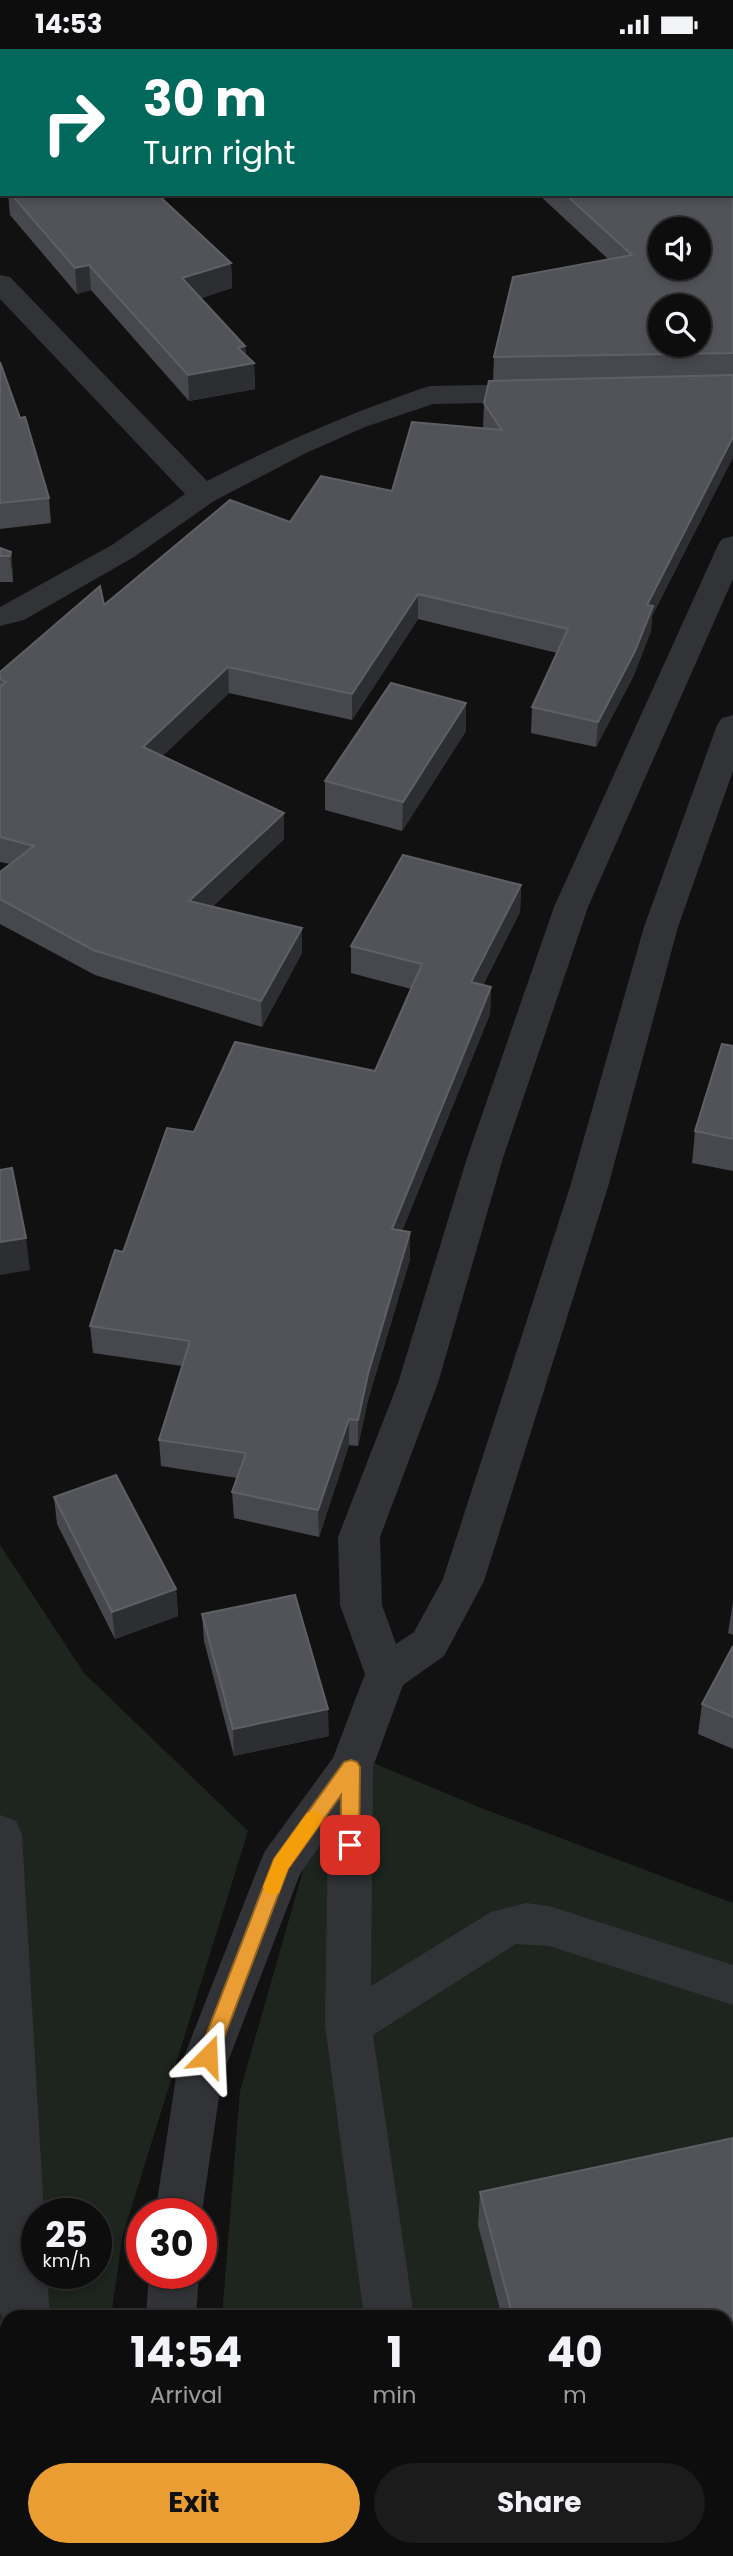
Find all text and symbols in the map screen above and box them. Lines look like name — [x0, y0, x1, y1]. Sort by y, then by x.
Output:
text: 14:53 — [35, 6, 102, 42]
text: 30 m — [143, 65, 267, 133]
icon: right — [28, 77, 119, 168]
text: Turn right — [143, 130, 295, 175]
map controls — [648, 217, 711, 357]
button: sound — [648, 217, 711, 280]
button: search — [648, 294, 711, 357]
pin — [320, 1815, 380, 1875]
icon: arrive — [331, 1826, 369, 1864]
position arrow — [171, 2019, 245, 2093]
speed limit sign: 30 — [126, 2198, 217, 2289]
text: 25 — [45, 2210, 88, 2259]
text: km/h — [43, 2248, 90, 2273]
text: 14:54 — [130, 2323, 242, 2382]
text: 1 — [387, 2323, 402, 2382]
text: 40 — [547, 2323, 603, 2382]
text: Arrival — [150, 2379, 222, 2411]
text: min — [372, 2379, 417, 2411]
text: m — [563, 2379, 587, 2411]
button: Exit — [28, 2463, 360, 2543]
button: Share — [374, 2463, 705, 2543]

